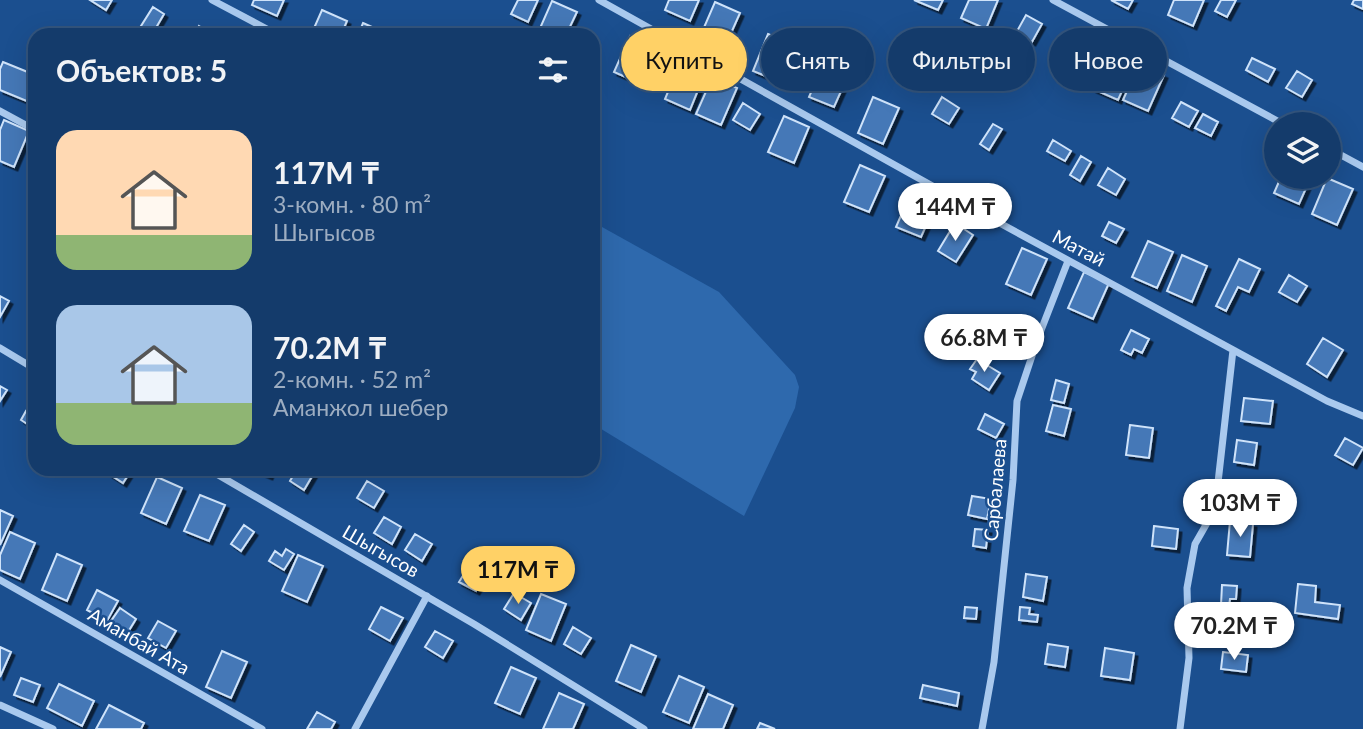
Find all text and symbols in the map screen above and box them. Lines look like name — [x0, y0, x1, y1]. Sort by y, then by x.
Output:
chip: Купить — [621, 28, 747, 91]
chip: Снять — [761, 28, 874, 91]
chip: Фильтры — [888, 28, 1035, 91]
chip: Новое — [1049, 28, 1167, 91]
icon: filters — [534, 51, 572, 89]
text: Объектов: 5 — [56, 52, 227, 88]
map controls — [1264, 112, 1341, 189]
button: layers — [1264, 112, 1341, 189]
text: 117M ₸ — [273, 154, 380, 190]
icon: home — [112, 158, 196, 242]
pin: 144M ₸ — [898, 184, 1012, 243]
text: 3-комн. · 80 m² — [273, 190, 431, 218]
text: 144M ₸ — [914, 192, 996, 220]
text: Шыгысов — [273, 218, 376, 246]
street label: Матай — [1049, 224, 1110, 271]
pin: 66.8M ₸ — [919, 314, 1049, 374]
text: 66.8M ₸ — [940, 323, 1028, 351]
text: 70.2M ₸ — [273, 329, 387, 365]
icon: home — [112, 333, 196, 417]
text: 2-комн. · 52 m² — [273, 365, 431, 393]
text: Аманжол шебер — [273, 393, 448, 421]
street label: Сарбалаева — [979, 438, 1010, 542]
pin: 103M ₸ — [1183, 480, 1297, 539]
text: 103M ₸ — [1199, 488, 1281, 516]
street label: Шыгысов — [339, 519, 424, 582]
pin: 117M ₸ — [461, 546, 575, 606]
text: 117M ₸ — [477, 555, 559, 583]
street label: Аманбай Ата — [84, 602, 194, 679]
pin: 70.2M ₸ — [1169, 602, 1299, 662]
text: 70.2M ₸ — [1190, 611, 1278, 639]

